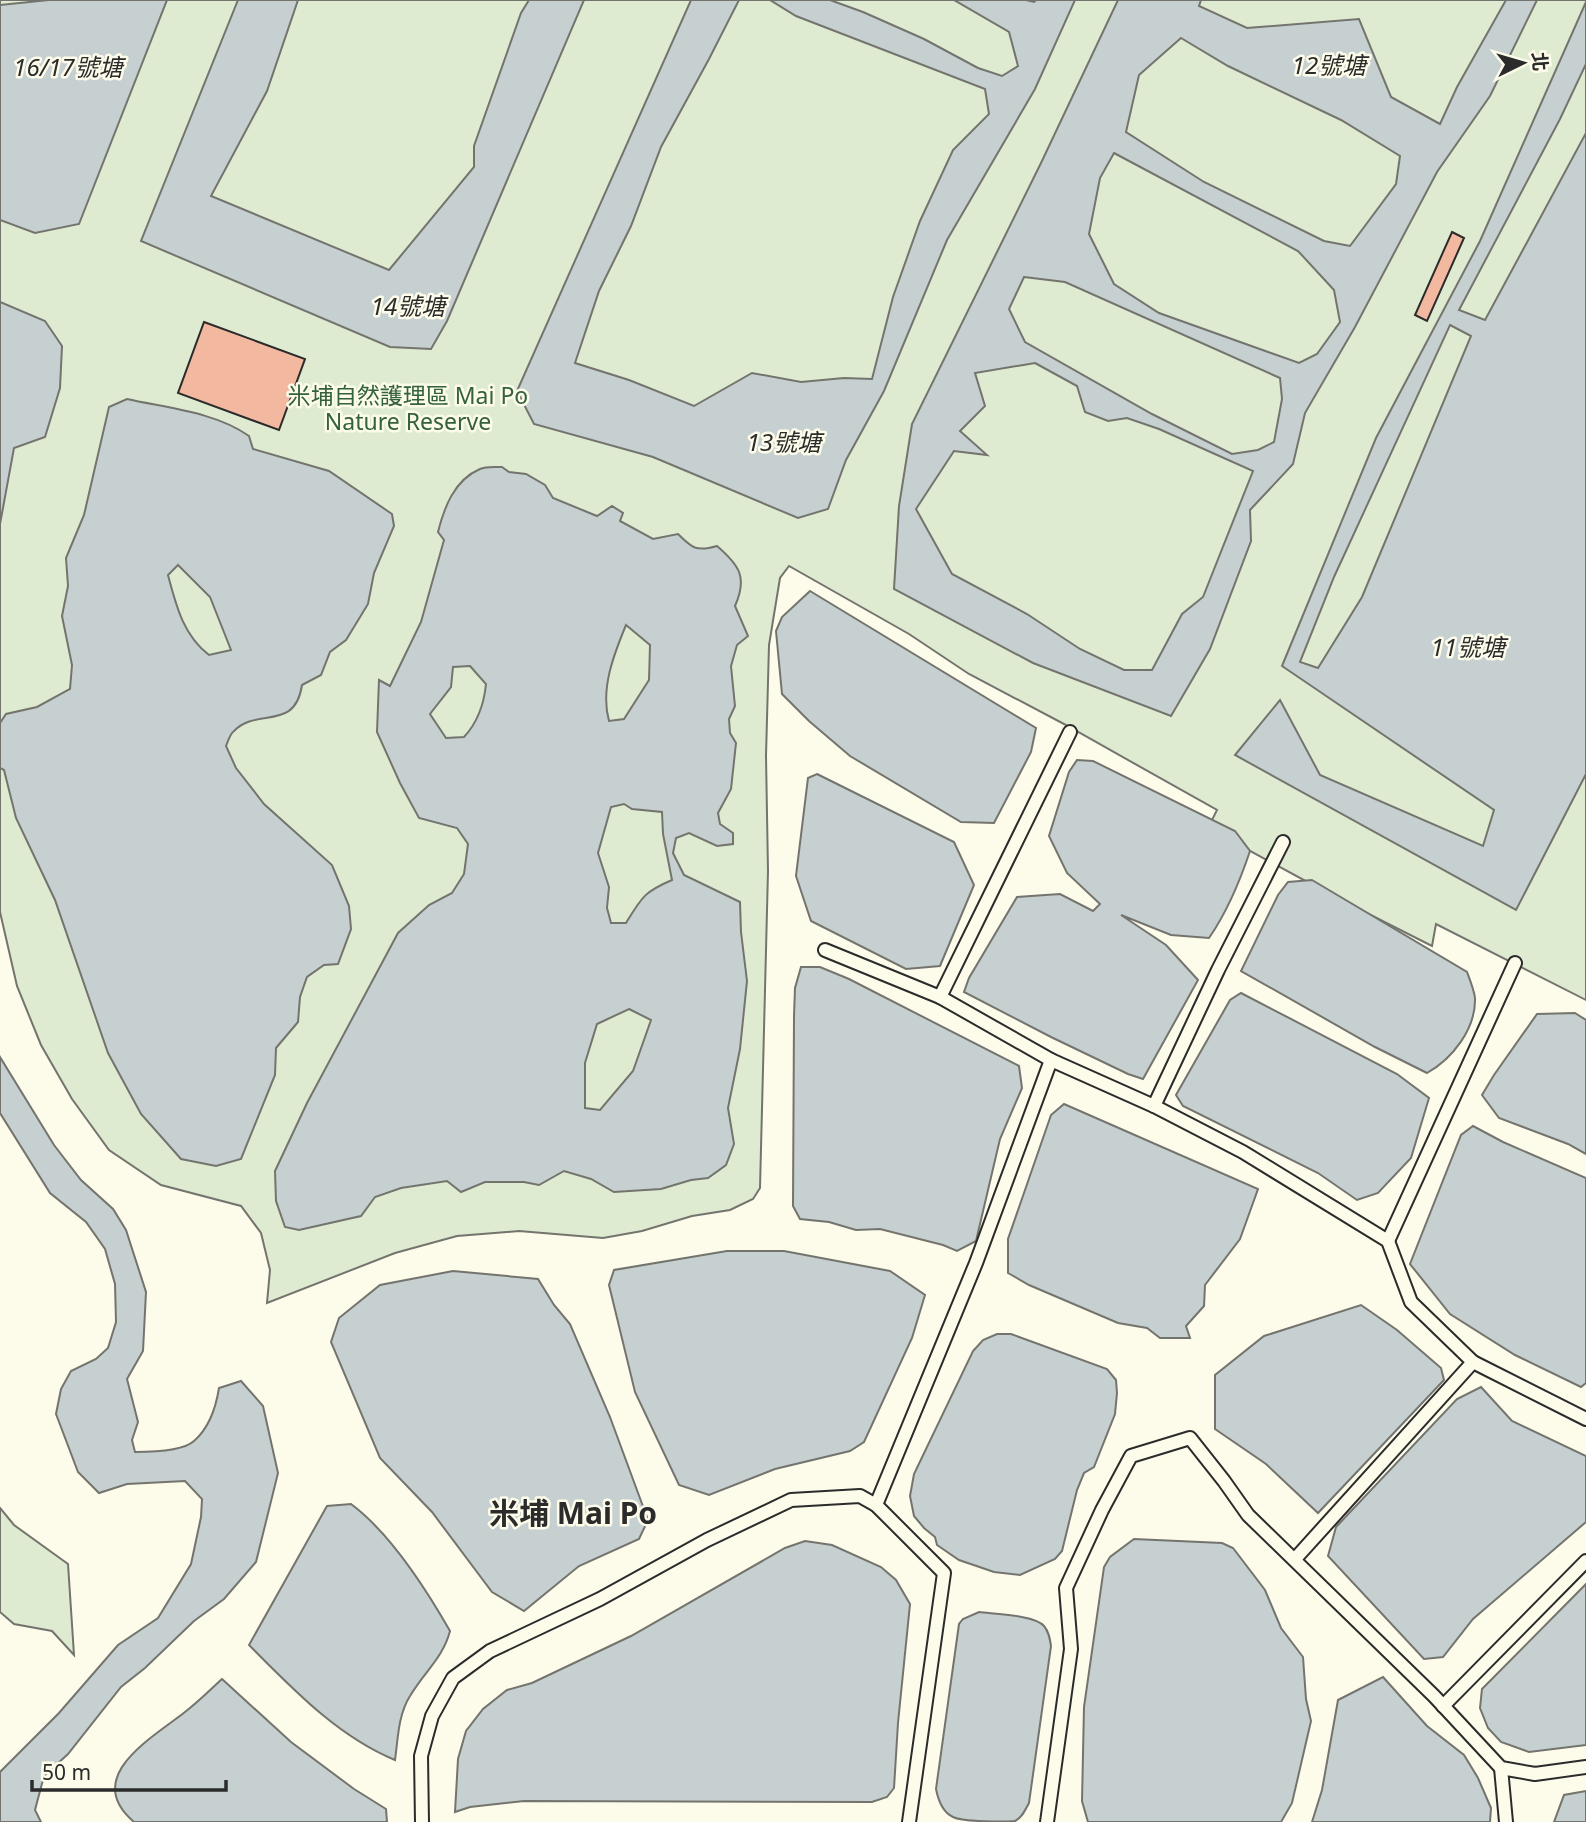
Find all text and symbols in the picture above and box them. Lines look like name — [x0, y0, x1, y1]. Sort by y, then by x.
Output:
north arrow — [1488, 28, 1558, 98]
water label: 12號塘 — [1292, 48, 1370, 81]
water label: 16/17號塘 — [13, 50, 127, 83]
text: 北 — [1526, 51, 1554, 72]
water label: 14號塘 — [371, 289, 449, 322]
park label: 米埔自然護理區 Mai Po Nature Reserve — [288, 379, 528, 437]
water label: 13號塘 — [747, 425, 825, 458]
water label: 11號塘 — [1431, 630, 1509, 663]
district label: 米埔 Mai Po — [489, 1492, 657, 1533]
scale bar — [32, 1748, 226, 1792]
text: 50 m — [42, 1758, 91, 1786]

